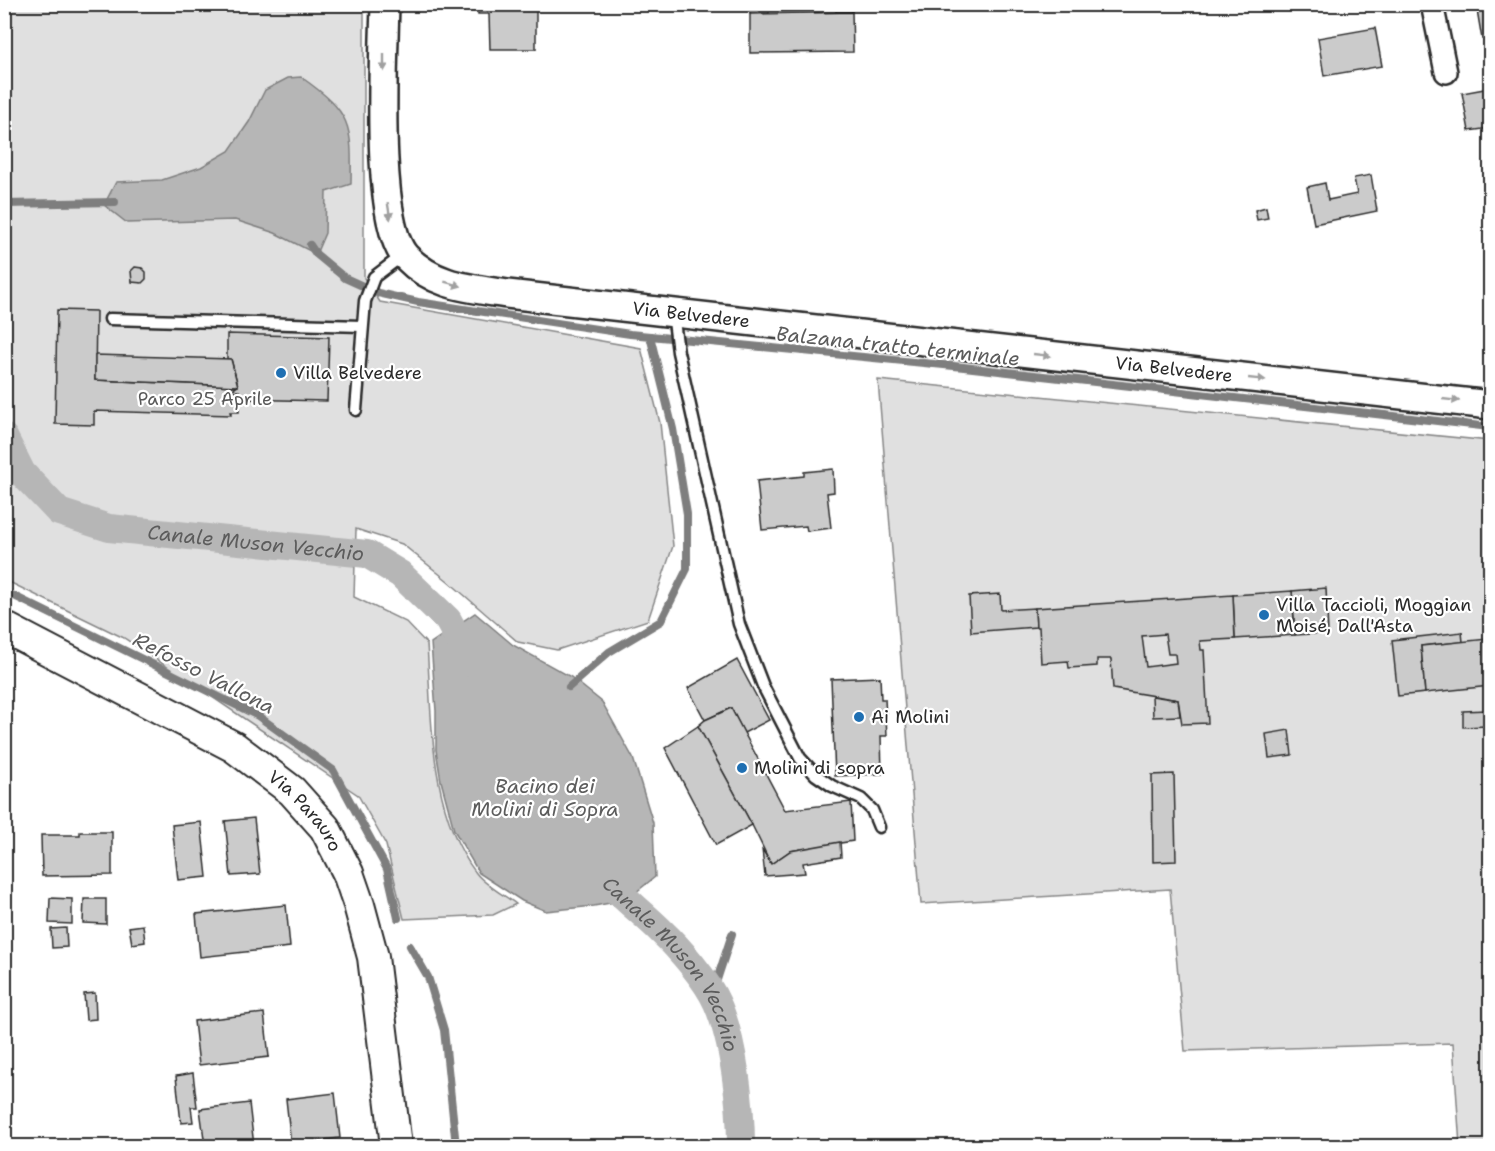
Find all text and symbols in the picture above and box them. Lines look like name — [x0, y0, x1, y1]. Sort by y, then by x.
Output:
one-way arrow — [379, 53, 389, 72]
one-way arrow — [385, 202, 394, 221]
one-way arrow — [444, 280, 462, 289]
street label: Via Belvedere — [631, 296, 751, 333]
water label: Balzana tratto terminale — [775, 320, 1021, 372]
one-way arrow — [1033, 350, 1052, 359]
street label: Via Belvedere — [1114, 351, 1234, 388]
place label: Villa Belvedere — [293, 361, 422, 385]
marker: Villa Belvedere — [274, 366, 288, 380]
one-way arrow — [1248, 374, 1267, 384]
park label: Parco 25 Aprile — [138, 387, 272, 411]
one-way arrow — [1441, 396, 1460, 405]
water label: Canale Muson Vecchio — [146, 519, 365, 567]
place label: Villa Taccioli, Moggian Moisé, Dall'Asta — [1276, 593, 1471, 638]
marker: Villa Taccioli, Moggian Moisé, Dall'Asta — [1257, 608, 1271, 622]
water label: Refosso Vallona — [129, 626, 279, 720]
place label: Ai Molini — [871, 705, 949, 729]
marker: Ai Molini — [852, 710, 866, 724]
place label: Molini di sopra — [754, 756, 885, 780]
marker: Molini di sopra — [735, 761, 749, 775]
street label: Via Parauro — [263, 765, 347, 856]
water label: Bacino dei Molini di Sopra — [471, 773, 619, 822]
water label: Canale Muson Vecchio — [597, 871, 744, 1054]

